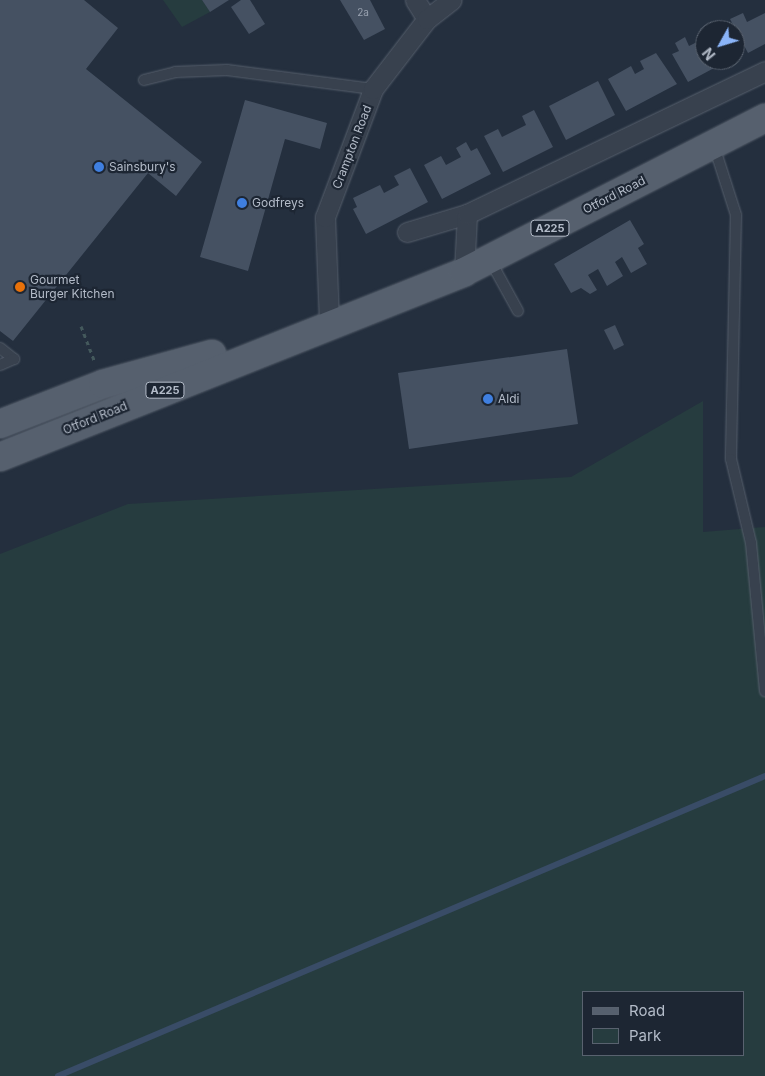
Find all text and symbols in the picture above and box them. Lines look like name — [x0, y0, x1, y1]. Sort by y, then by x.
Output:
house number: 2a — [357, 7, 369, 19]
north arrow — [695, 20, 745, 70]
text: N — [699, 45, 719, 64]
street label: Crampton Road — [329, 103, 375, 191]
place label: Sainsbury's — [109, 160, 176, 174]
marker: Sainsbury's — [93, 161, 105, 173]
street label: Otford Road — [580, 173, 648, 217]
place label: Godfreys — [252, 196, 304, 210]
marker: Godfreys — [236, 197, 248, 209]
road number: A225 — [530, 220, 570, 237]
place label: Gourmet Burger Kitchen — [30, 273, 115, 301]
marker: Gourmet Burger Kitchen — [14, 281, 26, 293]
road number: A225 — [145, 382, 185, 398]
place label: Aldi — [498, 392, 519, 406]
marker: Aldi — [482, 393, 494, 405]
street label: Otford Road — [61, 399, 129, 437]
legend — [582, 991, 745, 1056]
text: Road — [629, 1001, 665, 1020]
text: Park — [629, 1026, 661, 1045]

